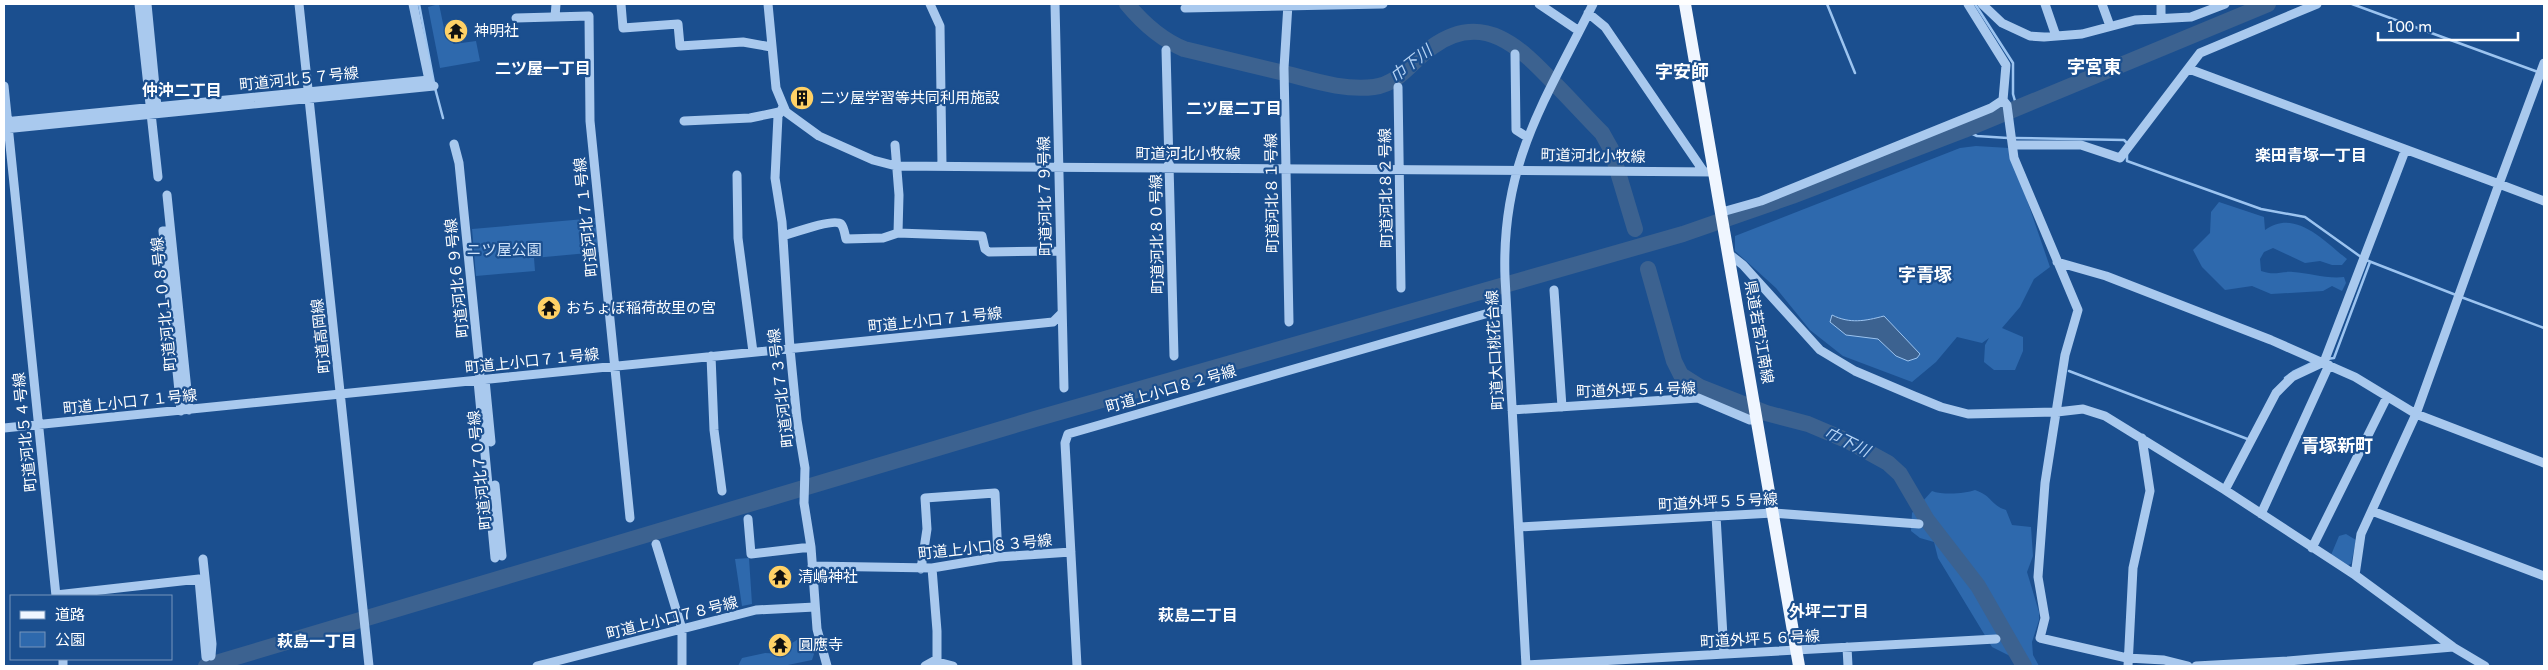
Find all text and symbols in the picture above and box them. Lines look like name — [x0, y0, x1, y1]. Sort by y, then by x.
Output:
scale bar — [2378, 10, 2518, 42]
temple icon: 神明社 — [443, 18, 469, 44]
text: 100 m — [2386, 18, 2432, 36]
place label: 神明社 — [474, 22, 519, 40]
water label: 巾下川 — [1386, 40, 1438, 87]
district label: 字宮東 — [2067, 56, 2121, 78]
district label: 二ツ屋一丁目 — [495, 59, 591, 79]
district label: 字安師 — [1655, 61, 1709, 83]
street label: 町道河北５７号線 — [238, 64, 360, 94]
district label: 仲沖二丁目 — [142, 81, 222, 101]
building icon: 二ツ屋学習等共同利用施設 — [789, 85, 815, 111]
place label: 二ツ屋学習等共同利用施設 — [820, 89, 1000, 107]
district label: 二ツ屋二丁目 — [1186, 99, 1282, 119]
street label: 町道河北８２号線 — [1376, 128, 1396, 248]
street label: 町道河北８１号線 — [1262, 133, 1282, 253]
street label: 町道河北７９号線 — [1035, 136, 1055, 256]
street label: 町道河北小牧線 — [1135, 145, 1241, 163]
street label: 町道河北小牧線 — [1540, 146, 1646, 166]
district label: 楽田青塚一丁目 — [2255, 146, 2367, 166]
street label: 町道河北７１号線 — [571, 156, 601, 278]
street label: 町道河北８０号線 — [1147, 174, 1167, 294]
street label: 町道河北６９号線 — [442, 217, 472, 339]
street label: 町道河北１０８号線 — [148, 236, 180, 372]
park label: ニツ屋公園 — [466, 241, 542, 259]
district label: 字青塚 — [1898, 264, 1952, 286]
street label: 県道若宮江南線 — [1741, 279, 1777, 385]
street label: 町道大口桃花台線 — [1483, 290, 1507, 410]
temple icon: おちょぼ稲荷故里の宮 — [536, 295, 562, 321]
street label: 町道高岡線 — [308, 298, 334, 374]
place label: おちょぼ稲荷故里の宮 — [566, 299, 716, 317]
street label: 町道上小口７１号線 — [867, 304, 1003, 336]
street label: 町道河北７３号線 — [765, 327, 797, 449]
street label: 町道上小口７１号線 — [464, 345, 600, 377]
street label: 町道上小口８２号線 — [1104, 362, 1238, 416]
street label: 町道河北５４号線 — [10, 371, 40, 493]
street label: 町道外坪５４号線 — [1576, 379, 1696, 401]
street label: 町道上小口７１号線 — [62, 386, 198, 418]
street label: 町道河北７０号線 — [465, 409, 495, 531]
water label: 巾下川 — [1821, 422, 1875, 462]
district label: 青塚新町 — [2301, 435, 2373, 457]
street label: 町道外坪５５号線 — [1658, 490, 1778, 514]
street label: 町道上小口８３号線 — [917, 531, 1053, 563]
temple icon: 清嶋神社 — [767, 564, 793, 590]
place label: 清嶋神社 — [798, 568, 858, 586]
street label: 町道上小口７８号線 — [604, 593, 740, 643]
legend — [10, 595, 172, 660]
district label: 外坪二丁目 — [1789, 602, 1869, 622]
text: 道路 — [55, 606, 85, 624]
district label: 萩島二丁目 — [1158, 606, 1238, 626]
street label: 町道外坪５６号線 — [1700, 627, 1820, 651]
text: 公園 — [55, 631, 85, 649]
district label: 萩島一丁目 — [277, 632, 357, 652]
temple icon: 圓應寺 — [767, 632, 793, 658]
place label: 圓應寺 — [798, 636, 843, 654]

